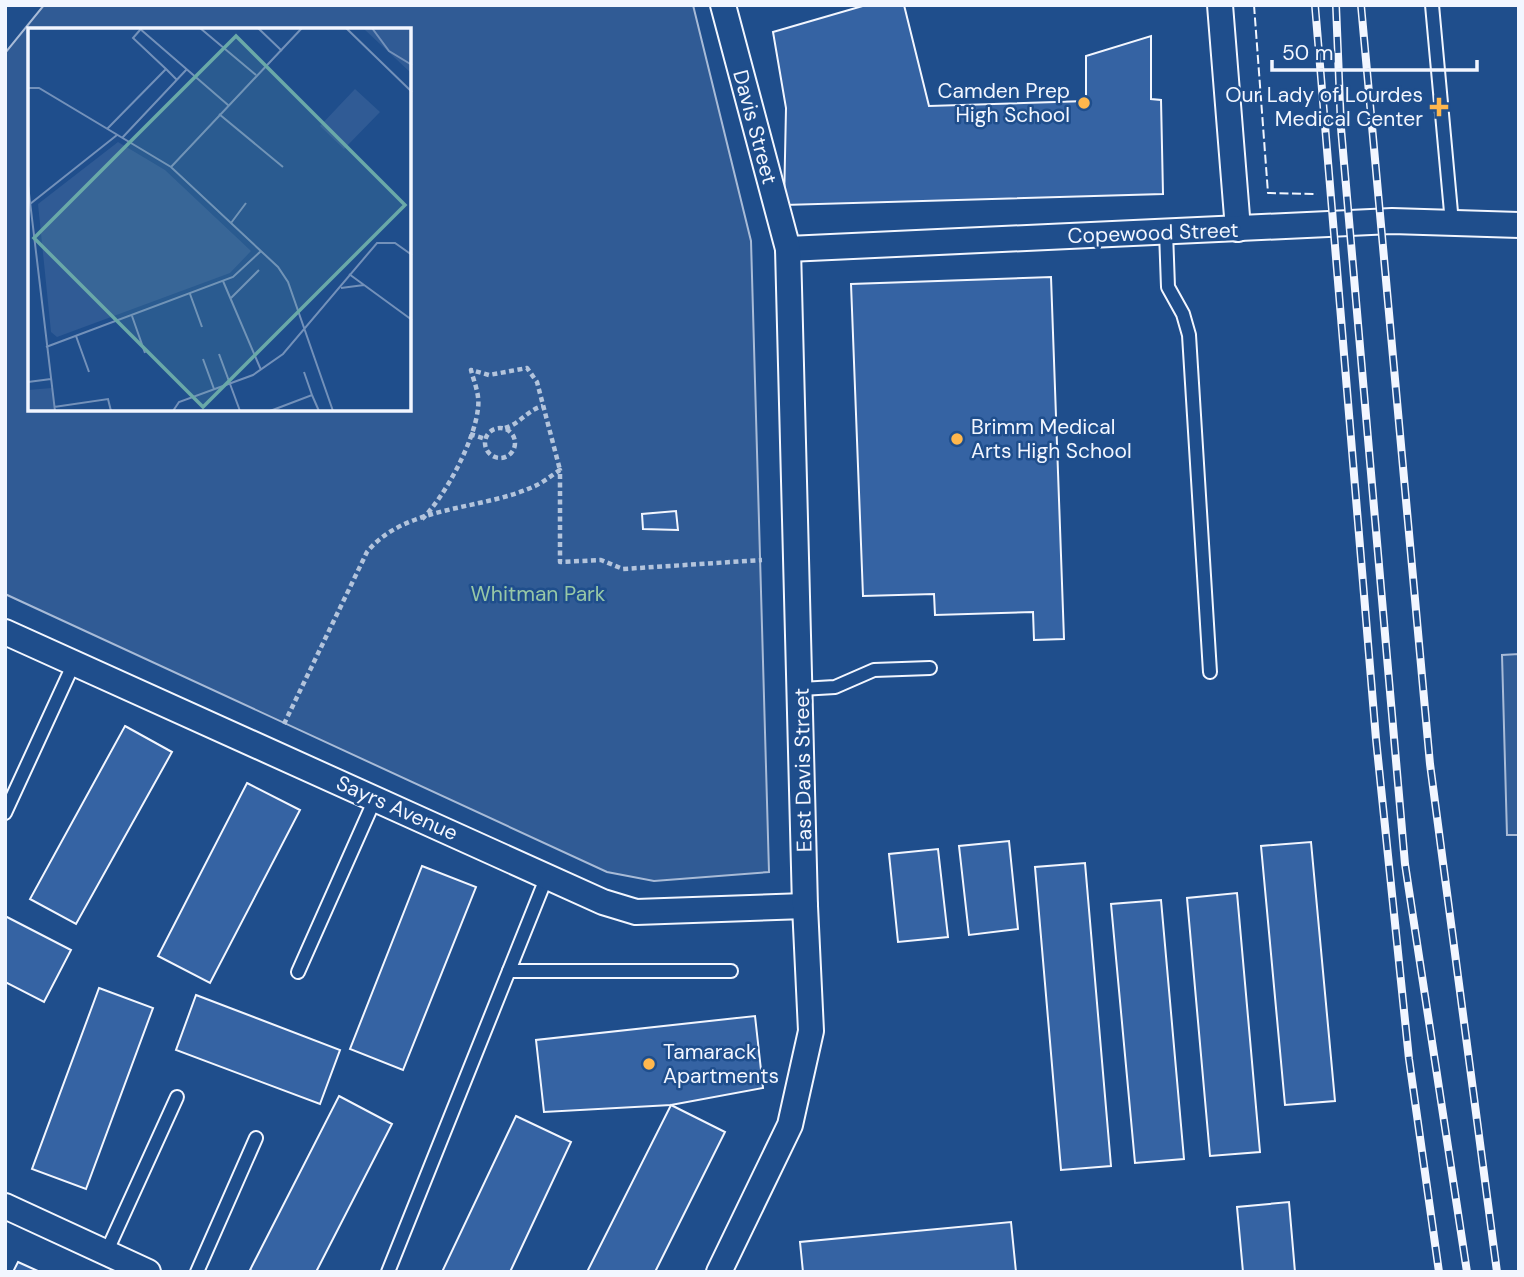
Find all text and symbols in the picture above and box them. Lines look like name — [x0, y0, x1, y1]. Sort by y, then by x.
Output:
inset map — [28, 28, 411, 411]
scale bar — [1272, 28, 1477, 72]
text: 50 m — [1282, 39, 1333, 67]
street label: Davis Street — [726, 67, 784, 187]
place label: Camden Prep High School — [937, 77, 1070, 129]
place label: Our Lady of Lourdes Medical Center — [1225, 81, 1423, 133]
marker: Camden Prep High School — [1076, 95, 1092, 111]
marker: Our Lady of Lourdes Medical Center — [1429, 97, 1449, 117]
street label: Copewood Street — [1067, 216, 1239, 250]
place label: Brimm Medical Arts High School — [971, 413, 1132, 465]
marker: Brimm Medical Arts High School — [949, 431, 965, 447]
park label: Whitman Park — [471, 580, 606, 608]
street label: East Davis Street — [788, 688, 818, 852]
street label: Sayrs Avenue — [332, 769, 462, 847]
place label: Tamarack Apartments — [663, 1038, 779, 1090]
marker: Tamarack Apartments — [641, 1056, 657, 1072]

